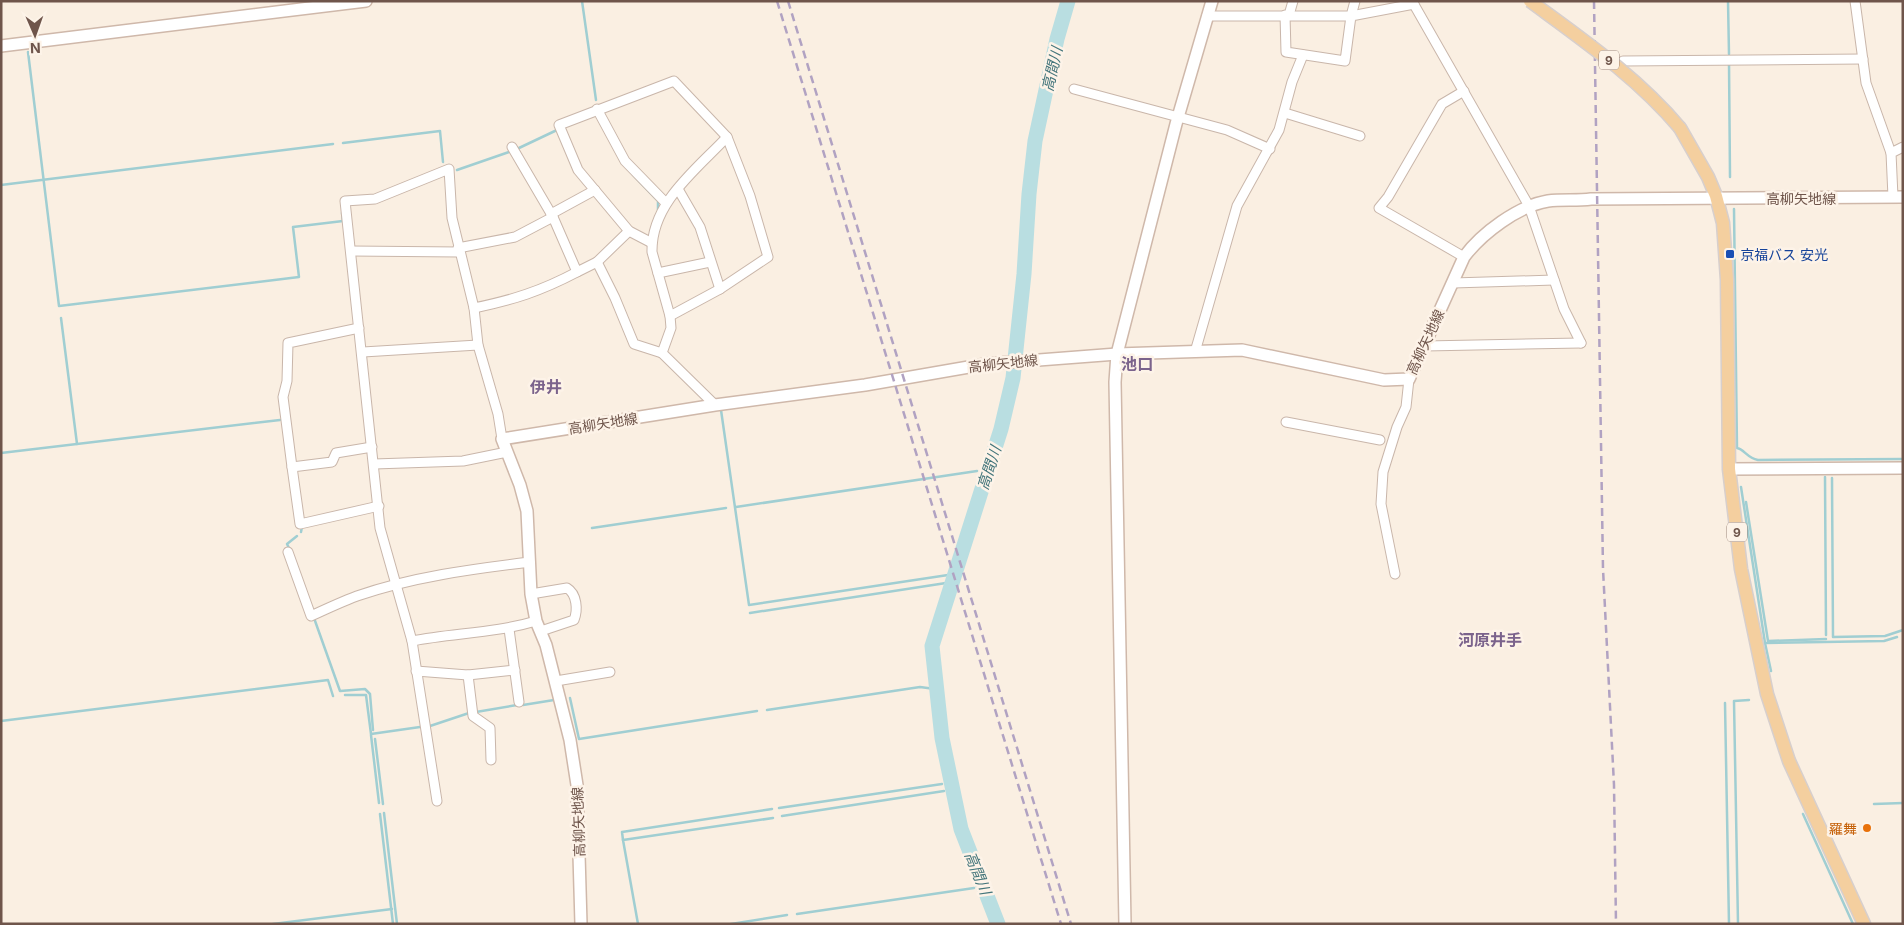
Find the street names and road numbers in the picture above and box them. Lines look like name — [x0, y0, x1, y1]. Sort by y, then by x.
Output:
road number: 9 — [1599, 50, 1619, 70]
street label: 高柳矢地線 — [1766, 190, 1836, 207]
street label: 高柳矢地線 — [1403, 307, 1447, 377]
street label: 高柳矢地線 — [967, 351, 1039, 375]
street label: 高柳矢地線 — [567, 409, 639, 437]
road number: 9 — [1727, 522, 1747, 542]
street label: 高柳矢地線 — [568, 787, 588, 857]

